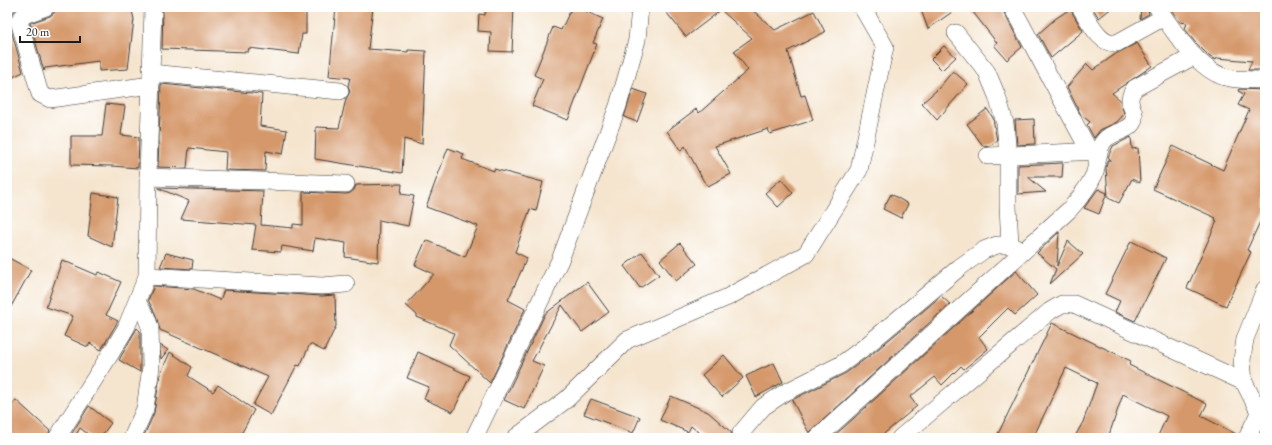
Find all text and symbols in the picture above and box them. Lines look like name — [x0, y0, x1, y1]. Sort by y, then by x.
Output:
scale bar — [20, 18, 80, 44]
text: 20 m — [26, 24, 50, 40]

